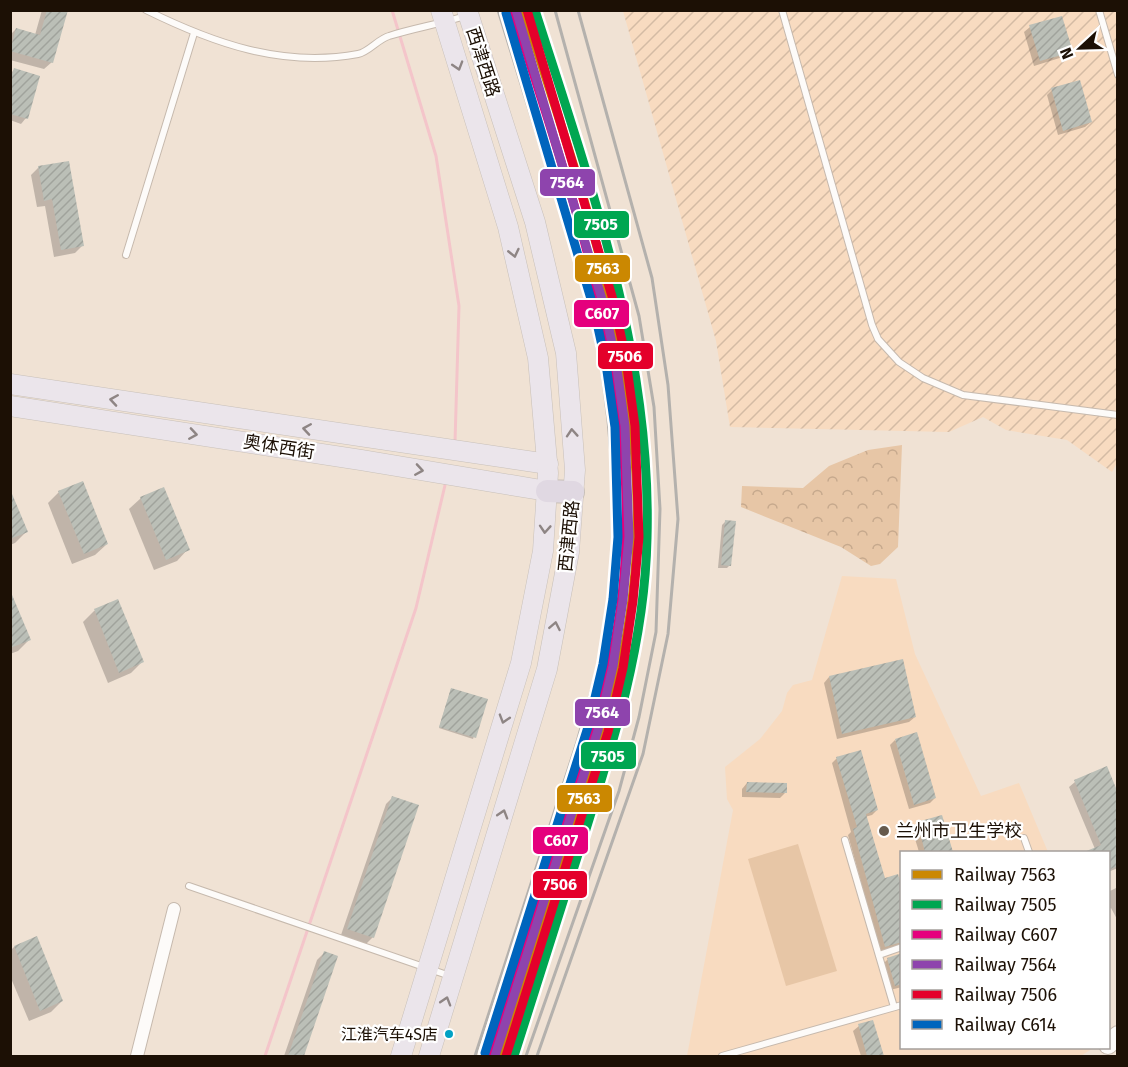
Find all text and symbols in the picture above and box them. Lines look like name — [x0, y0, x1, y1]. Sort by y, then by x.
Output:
north arrow — [1050, 18, 1110, 78]
street label: 西津西路 — [461, 24, 505, 100]
text: N — [1056, 45, 1077, 62]
one-way arrow — [451, 60, 463, 71]
line badge: 7564 — [539, 168, 596, 197]
text: 7564 — [550, 173, 584, 192]
line badge: 7505 — [573, 210, 630, 239]
text: 7505 — [584, 215, 618, 234]
one-way arrow — [506, 248, 519, 258]
line badge: 7563 — [574, 254, 631, 283]
text: 7563 — [586, 259, 620, 278]
line badge: C607 — [573, 299, 630, 328]
text: C607 — [585, 304, 620, 323]
line badge: 7506 — [597, 342, 654, 370]
text: 7506 — [608, 347, 642, 366]
one-way arrow — [110, 394, 119, 406]
one-way arrow — [302, 424, 312, 436]
one-way arrow — [188, 428, 197, 440]
one-way arrow — [566, 429, 579, 438]
street label: 奥体西街 — [242, 431, 316, 463]
one-way arrow — [414, 463, 423, 475]
street label: 西津西路 — [554, 499, 584, 573]
one-way arrow — [538, 524, 551, 533]
one-way arrow — [548, 622, 561, 632]
line badge: 7564 — [574, 698, 631, 727]
text: 7564 — [585, 703, 619, 722]
one-way arrow — [499, 713, 511, 724]
line badge: 7505 — [580, 741, 637, 770]
text: 7505 — [591, 747, 625, 766]
line badge: 7563 — [556, 784, 613, 813]
text: 7563 — [567, 789, 601, 808]
one-way arrow — [496, 809, 508, 820]
place label: 兰州市卫生学校 — [896, 820, 1022, 842]
marker: 兰州市卫生学校 — [877, 824, 891, 838]
line badge: C607 — [532, 826, 589, 855]
text: C607 — [544, 831, 579, 850]
legend — [900, 851, 1110, 1049]
text: Railway 7563 — [954, 864, 1056, 886]
line badge: 7506 — [532, 870, 588, 899]
text: 7506 — [543, 875, 577, 894]
text: Railway 7505 — [954, 894, 1057, 916]
text: Railway C607 — [954, 924, 1058, 946]
text: Railway 7564 — [954, 954, 1057, 976]
text: Railway 7506 — [954, 984, 1057, 1006]
one-way arrow — [439, 996, 451, 1007]
text: Railway C614 — [954, 1014, 1057, 1036]
place label: 江淮汽车4S店 — [341, 1025, 438, 1044]
marker: 江淮汽车4S店 — [443, 1028, 455, 1040]

